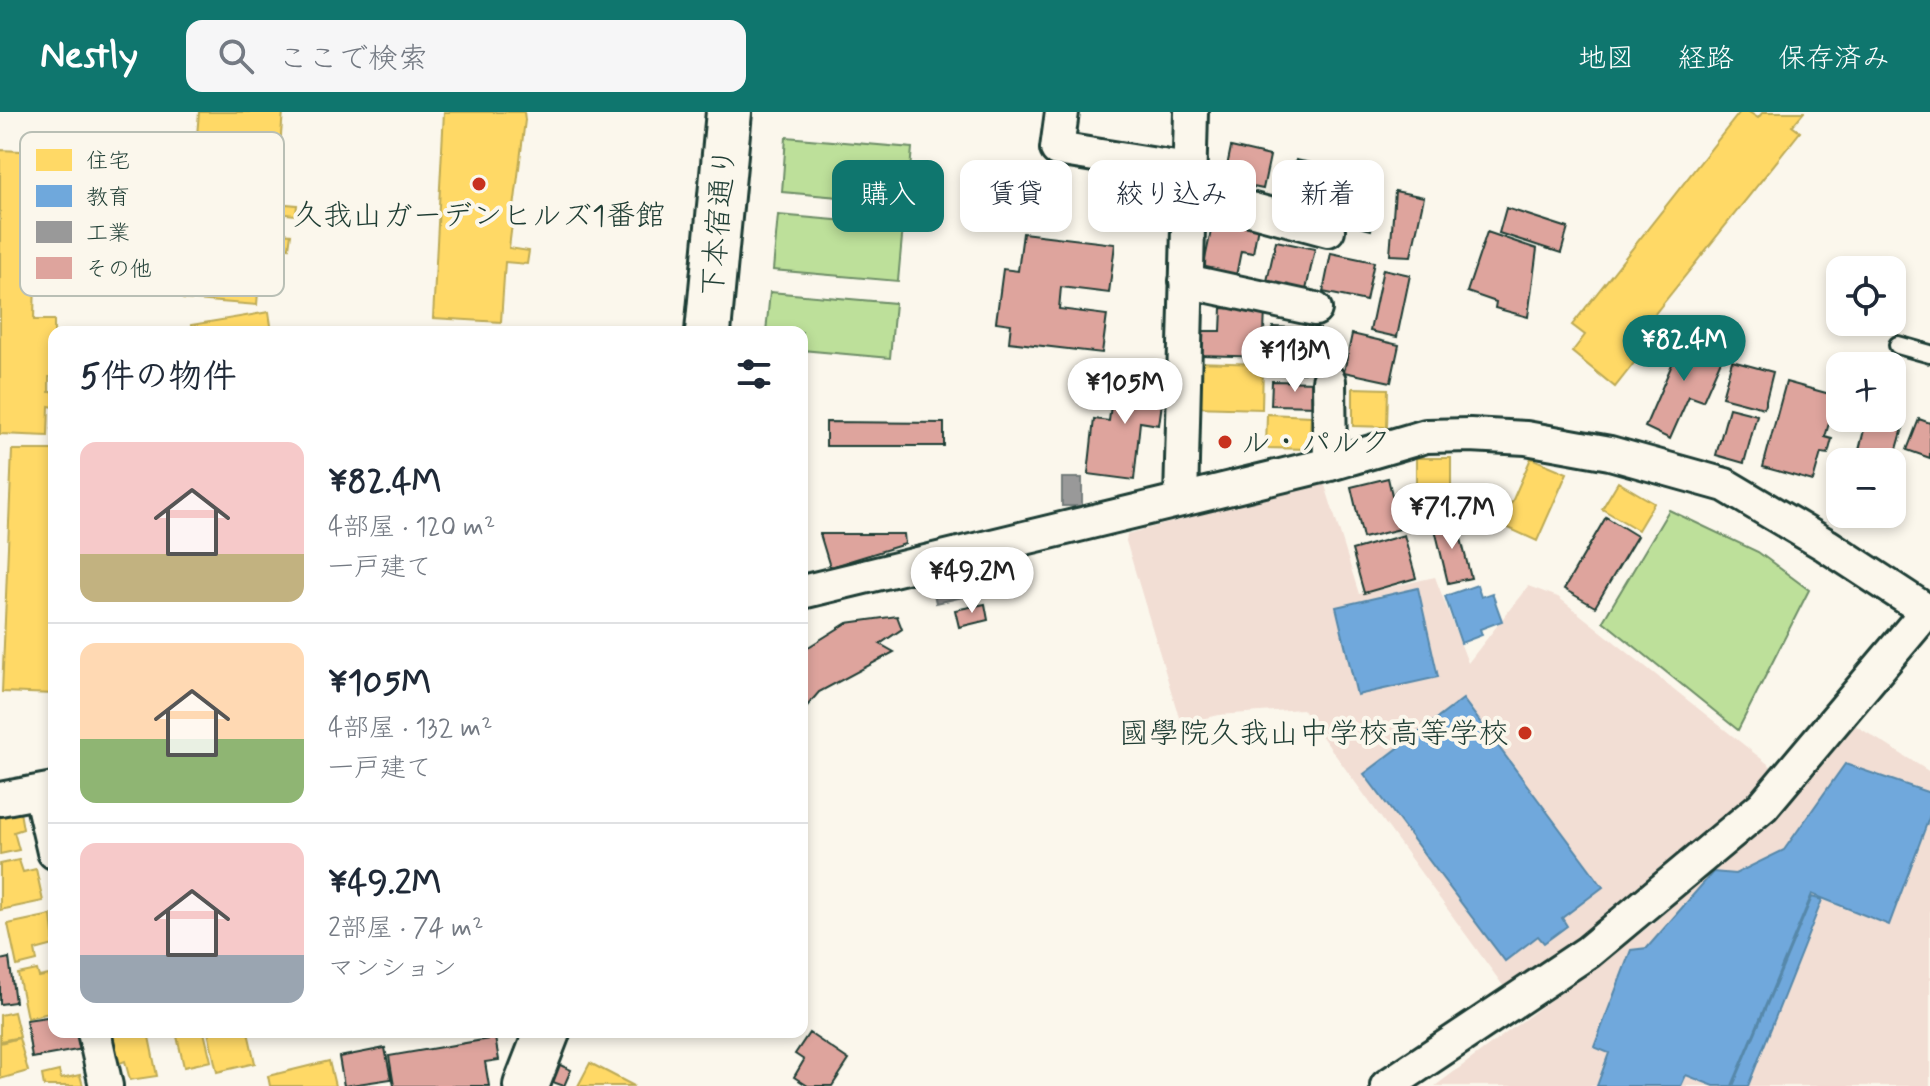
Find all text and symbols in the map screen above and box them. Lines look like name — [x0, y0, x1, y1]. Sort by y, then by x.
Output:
search box — [186, 20, 746, 92]
text: Nestly — [40, 32, 138, 81]
icon: search — [214, 34, 258, 78]
text: ここで検索 — [278, 40, 428, 79]
text: 地図 — [1578, 41, 1634, 78]
text: 経路 — [1678, 41, 1734, 78]
text: 保存済み — [1778, 41, 1890, 78]
legend — [20, 132, 284, 296]
street label: 下本宿通り — [694, 146, 745, 299]
text: 住宅 — [86, 148, 130, 176]
chip: 購入 — [832, 160, 944, 232]
chip: 賃貸 — [960, 160, 1072, 232]
chip: 絞り込み — [1088, 160, 1256, 232]
chip: 新着 — [1272, 160, 1384, 232]
marker: 久我山ガーデンヒルズ1番館 — [470, 175, 488, 193]
text: 教育 — [86, 184, 130, 212]
place label: 久我山ガーデンヒルズ1番館 — [293, 197, 665, 236]
text: 工業 — [86, 220, 130, 248]
text: その他 — [86, 256, 152, 284]
map controls — [1826, 256, 1906, 528]
button: locate — [1826, 256, 1906, 336]
pin: ¥82.4M — [1619, 315, 1749, 383]
text: ¥82.4M — [1641, 324, 1727, 358]
pin: ¥113M — [1239, 326, 1351, 394]
text: ¥113M — [1259, 335, 1331, 369]
icon: filters — [732, 352, 776, 396]
button: + — [1826, 352, 1906, 432]
text: 5件の物件 — [80, 355, 236, 400]
pin: ¥105M — [1069, 358, 1181, 426]
text: ¥105M — [1086, 367, 1164, 401]
place label: ル・パルク — [1241, 424, 1391, 463]
marker: ル・パルク — [1216, 433, 1234, 451]
button: − — [1826, 448, 1906, 528]
text: ¥82.4M — [328, 460, 441, 505]
icon: home — [144, 474, 240, 570]
pin: ¥71.7M — [1387, 483, 1517, 551]
text: ¥71.7M — [1409, 492, 1495, 526]
text: 4部屋 · 120 m² — [328, 511, 495, 545]
pin: ¥49.2M — [907, 547, 1037, 615]
text: 一戸建て — [328, 551, 432, 585]
text: ¥49.2M — [929, 556, 1015, 590]
text: ¥105M — [328, 661, 431, 706]
icon: home — [144, 675, 240, 771]
text: 4部屋 · 132 m² — [328, 712, 492, 746]
place label: 國學院久我山中学校高等学校 — [1119, 715, 1509, 754]
marker: 國學院久我山中学校高等学校 — [1516, 724, 1534, 742]
text: 一戸建て — [328, 752, 432, 786]
text: ¥49.2M — [328, 861, 441, 906]
icon: home — [144, 875, 240, 971]
text: 2部屋 · 74 m² — [328, 912, 484, 946]
text: マンション — [328, 952, 457, 986]

